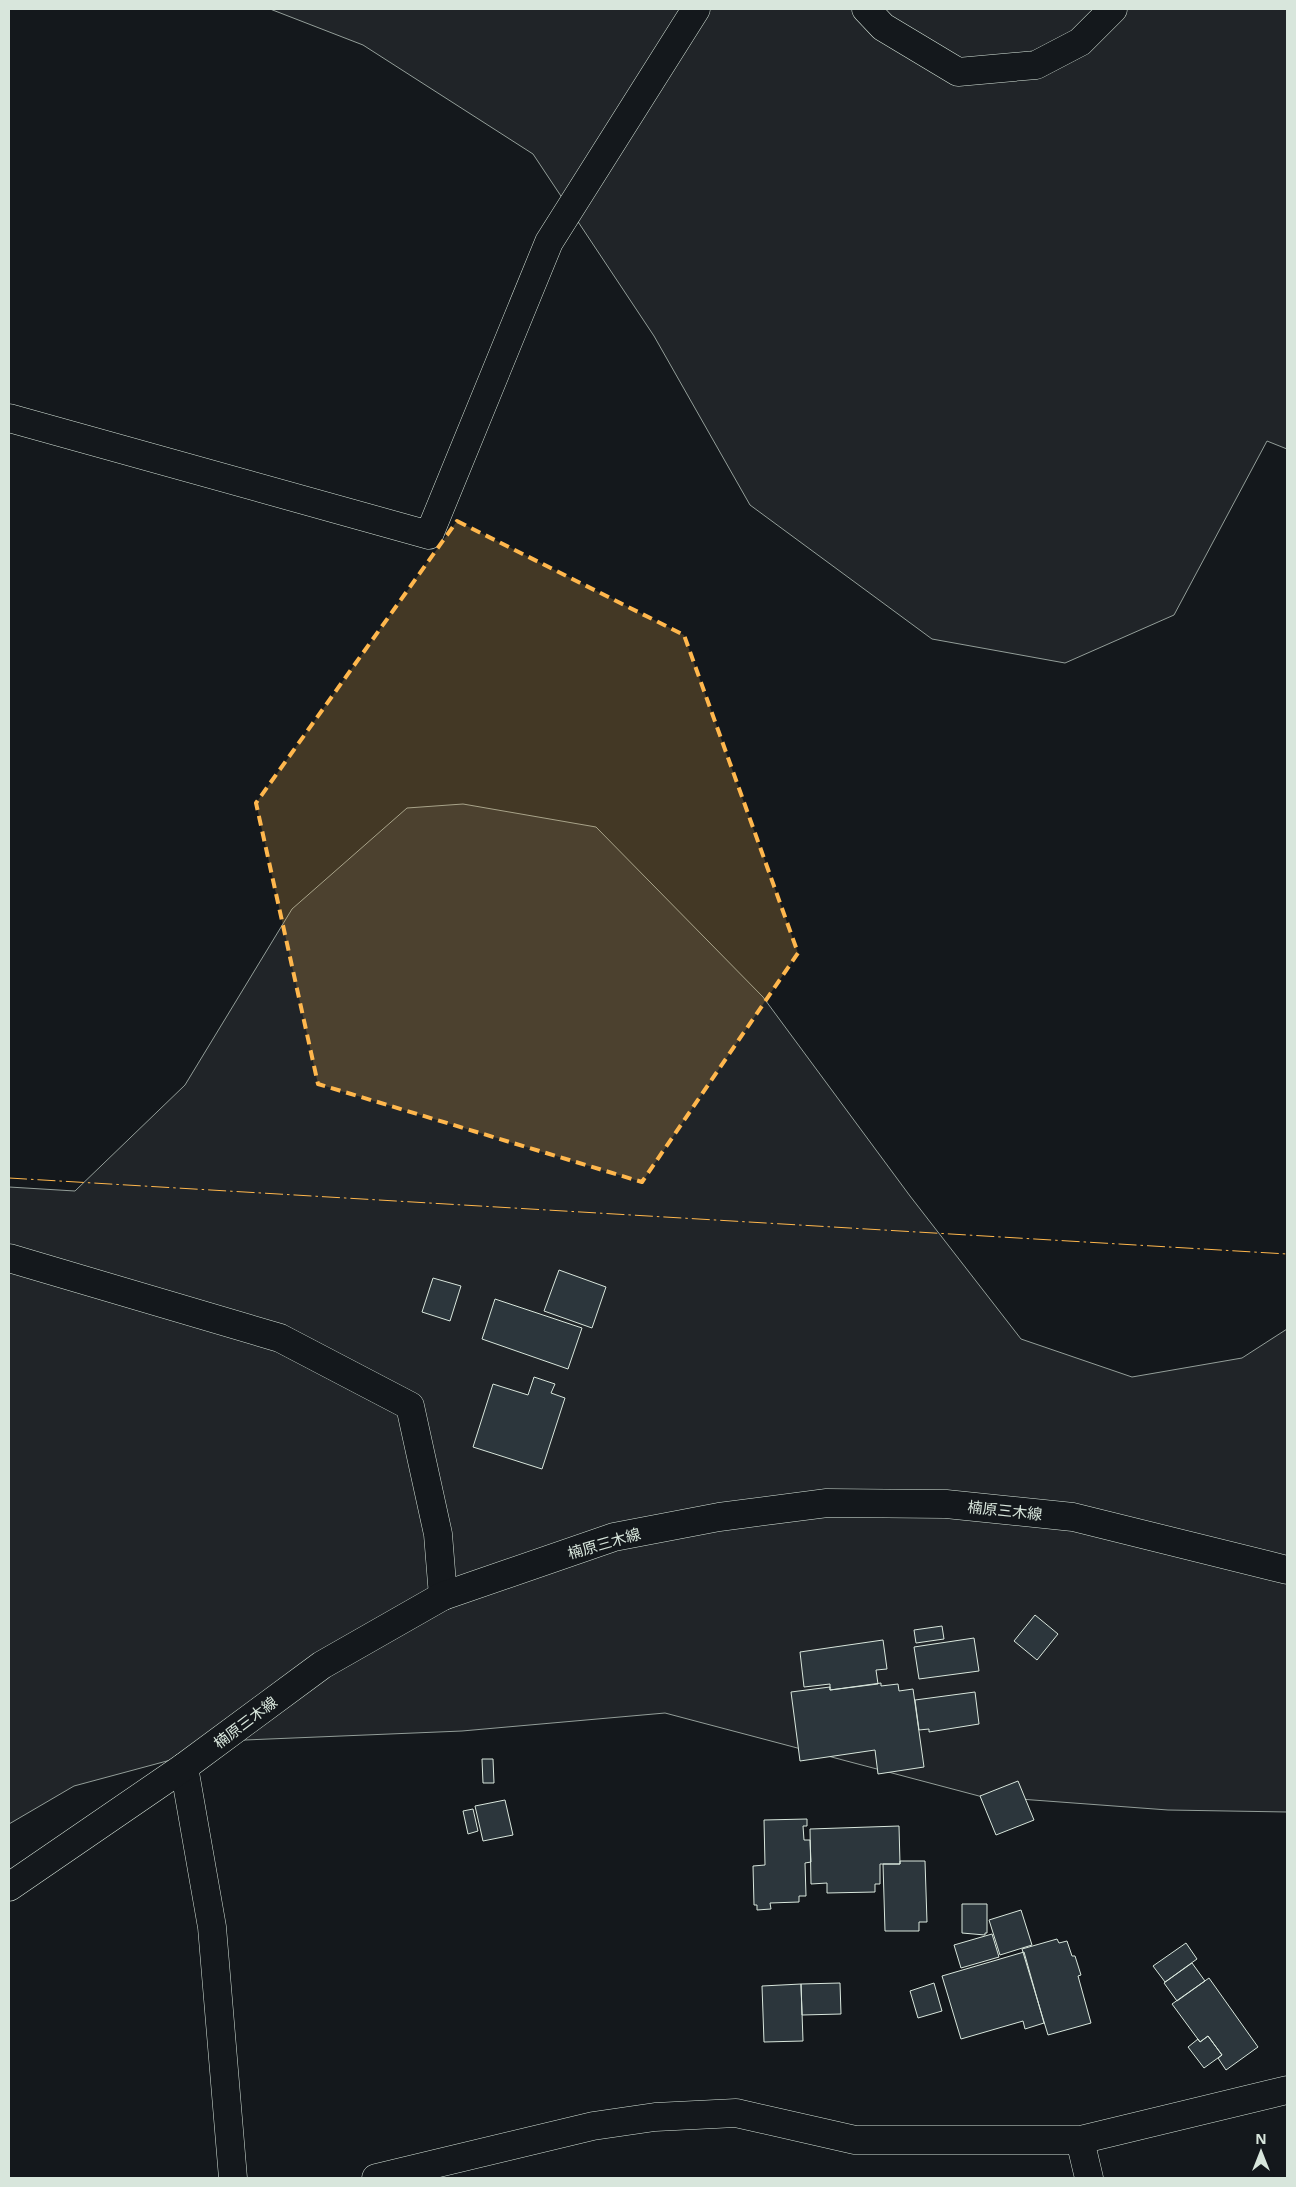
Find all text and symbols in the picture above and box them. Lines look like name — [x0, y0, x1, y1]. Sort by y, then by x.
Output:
street label: 楠原三木線 — [967, 1496, 1043, 1524]
street label: 楠原三木線 — [565, 1523, 643, 1563]
street label: 楠原三木線 — [209, 1691, 281, 1753]
north arrow — [1236, 2127, 1286, 2177]
text: N — [1255, 2129, 1267, 2148]

